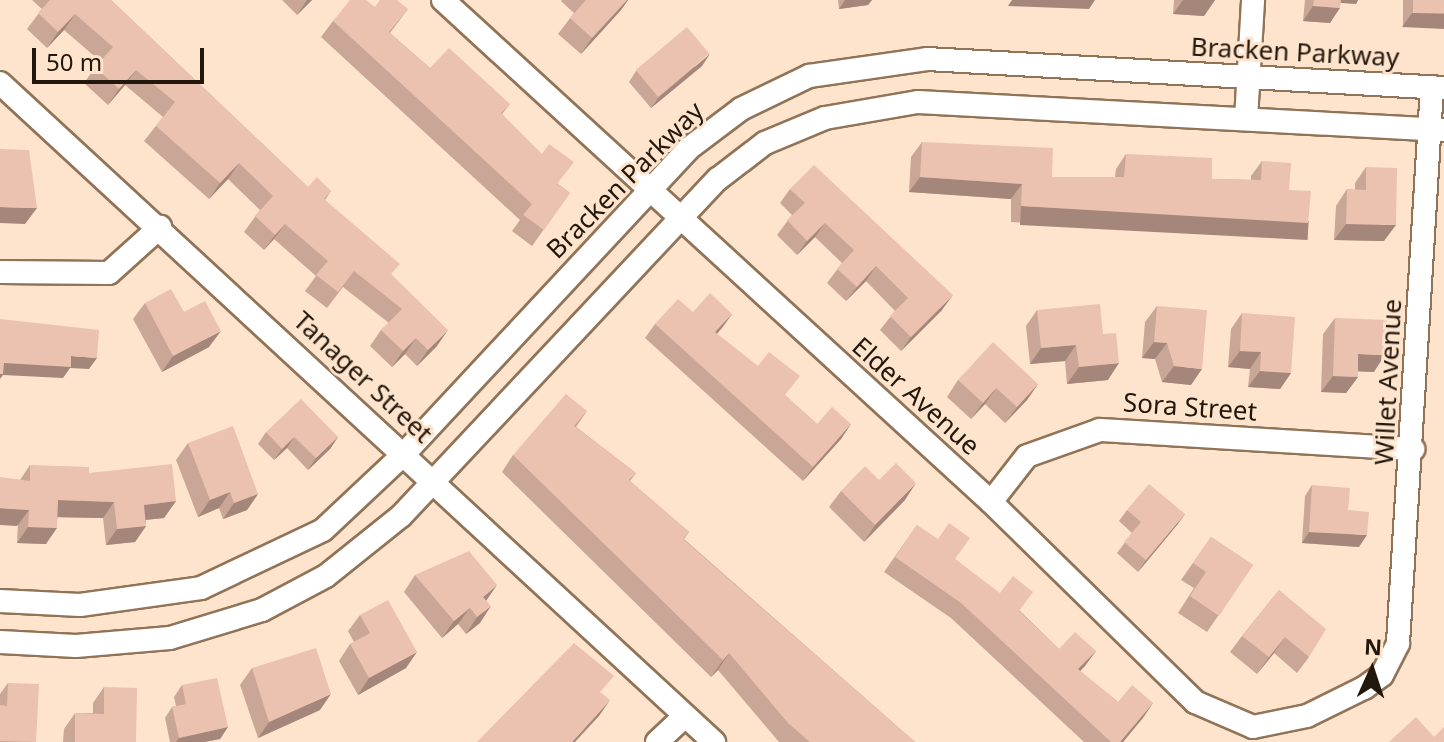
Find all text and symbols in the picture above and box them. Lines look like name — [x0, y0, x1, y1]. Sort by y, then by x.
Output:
street label: Bracken Parkway — [1190, 31, 1400, 73]
scale bar — [36, 32, 208, 82]
text: 50 m — [46, 45, 102, 78]
street label: Bracken Parkway — [540, 95, 710, 265]
street label: Willet Avenue — [1368, 298, 1408, 466]
street label: Tanager Street — [287, 305, 439, 449]
street label: Elder Avenue — [846, 331, 986, 461]
street label: Sora Street — [1122, 387, 1258, 427]
north arrow — [1332, 630, 1412, 710]
text: N — [1364, 631, 1383, 661]

